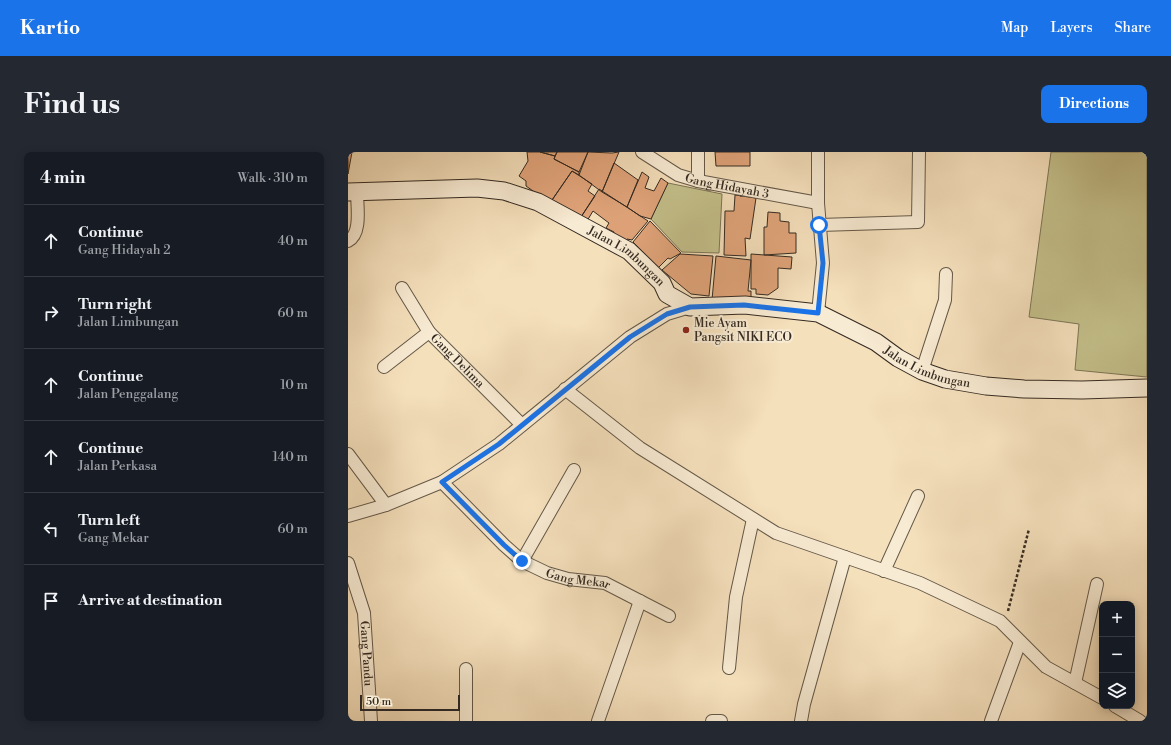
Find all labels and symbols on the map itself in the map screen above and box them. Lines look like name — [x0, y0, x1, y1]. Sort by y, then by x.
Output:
street label: Gang Hidayah 3 — [683, 170, 771, 201]
route start — [810, 216, 828, 234]
street label: Jalan Limbungan — [584, 222, 668, 289]
place label: Mie Ayam Pangsit NIKI ECO — [694, 316, 792, 345]
marker: Mie Ayam Pangsit NIKI ECO — [681, 325, 691, 335]
street label: Gang Delima — [427, 330, 488, 391]
street label: Jalan Limbungan — [880, 342, 972, 391]
route end — [513, 552, 531, 570]
street label: Gang Mekar — [544, 566, 613, 592]
street label: Gang Pandu — [357, 620, 376, 687]
scale bar — [360, 693, 460, 712]

